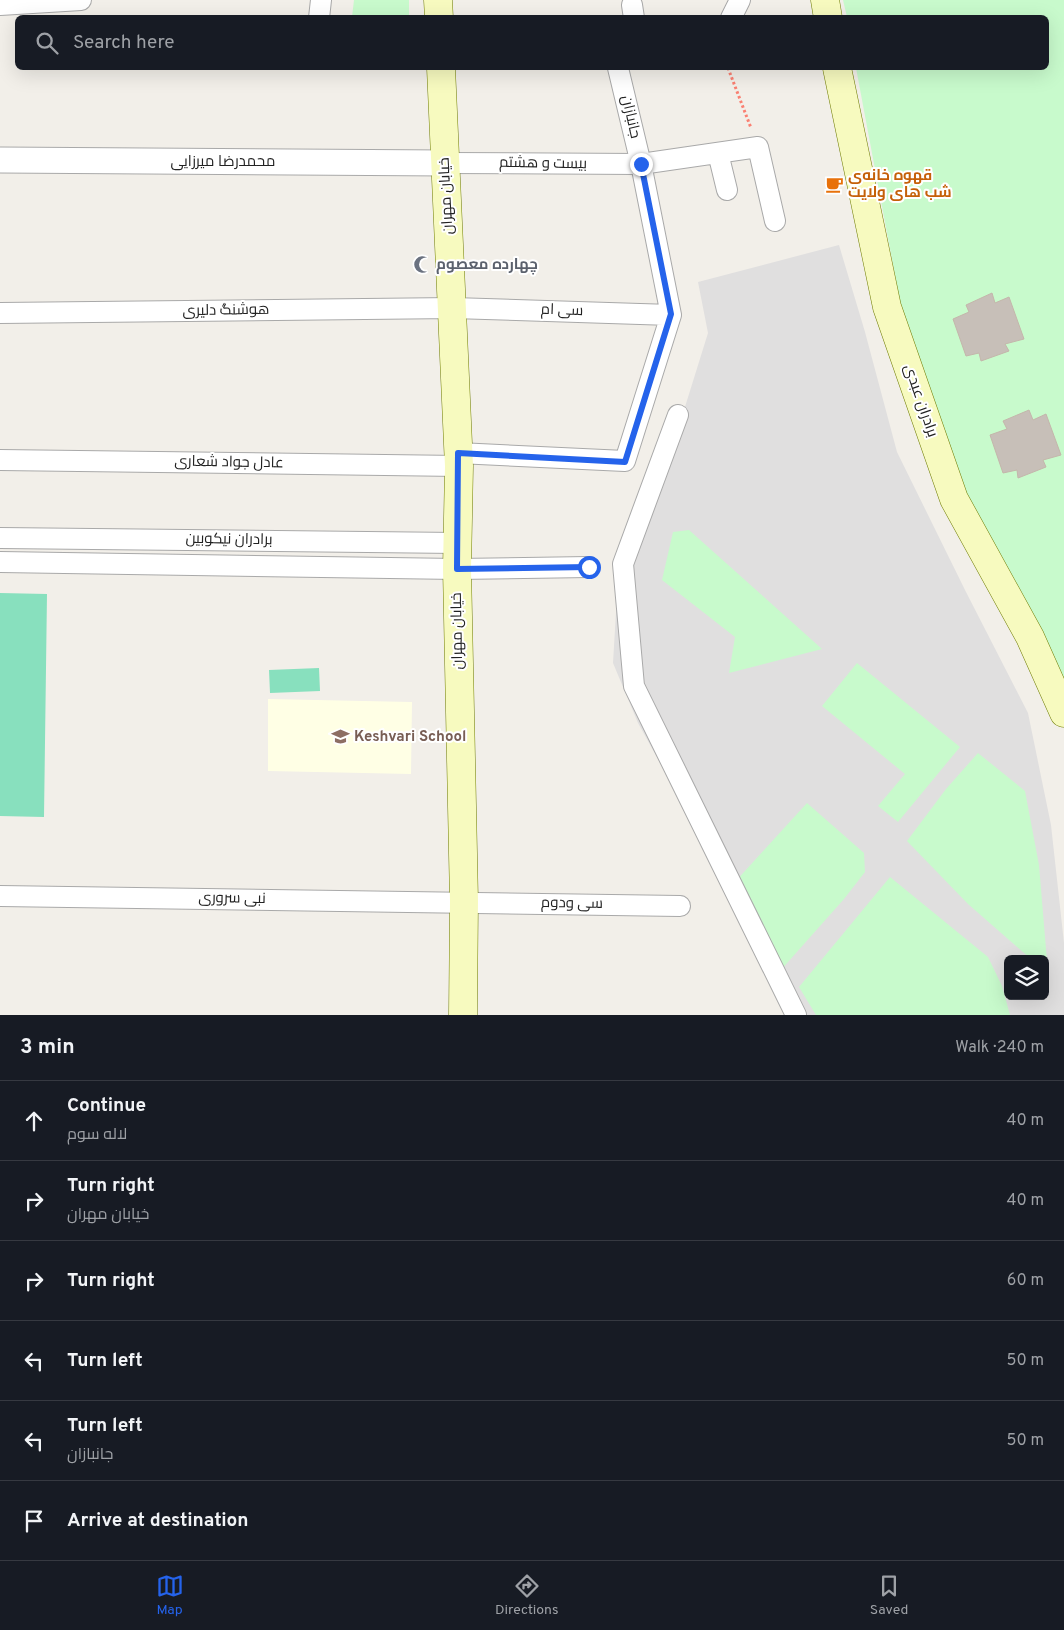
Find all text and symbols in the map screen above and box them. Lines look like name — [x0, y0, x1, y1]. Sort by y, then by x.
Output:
search box — [15, 15, 1049, 70]
icon: search — [33, 29, 61, 57]
text: Search here — [73, 31, 175, 55]
street label: جانبازان — [616, 94, 644, 140]
street label: محمدرضا میرزایی — [171, 153, 275, 172]
route end — [630, 153, 653, 176]
street label: بیست و هشتم — [499, 154, 587, 174]
street label: خیابان مهران — [435, 157, 459, 235]
place label: قهوه خانه‌ی شب های ولایت — [848, 167, 952, 203]
cafe icon: قهوه خانه‌ی شب های ولایت — [824, 175, 844, 195]
mosque icon: چهارده معصوم — [412, 255, 432, 275]
place label: چهارده معصوم — [436, 256, 538, 275]
street label: هوشنگ دلیری — [182, 301, 270, 321]
street label: سی ام — [540, 301, 584, 321]
street label: برادران عبدی — [899, 362, 941, 440]
street label: عادل جواد شعاری — [174, 453, 284, 473]
street label: برادران نیکوبین — [185, 530, 273, 550]
route start — [578, 556, 601, 579]
street label: خیابان مهران — [448, 592, 468, 670]
school or university icon: Keshvari School — [330, 727, 350, 747]
place label: Keshvari School — [354, 728, 466, 747]
street label: نبی سروری — [198, 889, 266, 909]
street label: سی ودوم — [541, 894, 603, 914]
map controls — [1004, 955, 1049, 1000]
button: layers — [1004, 955, 1049, 1000]
text: 3 min — [20, 1034, 75, 1061]
text: Walk · 240 m — [955, 1038, 1044, 1058]
text: Continue — [67, 1094, 146, 1118]
icon: ahead — [20, 1107, 48, 1135]
text: 40 m — [1006, 1111, 1044, 1131]
text: لاله سوم — [67, 1125, 127, 1145]
text: Turn right — [67, 1174, 155, 1198]
icon: right — [20, 1187, 48, 1215]
text: 40 m — [1006, 1191, 1044, 1211]
text: خیابان مهران — [67, 1205, 149, 1225]
icon: right — [20, 1267, 48, 1295]
text: Turn right — [67, 1269, 155, 1293]
text: 60 m — [1007, 1271, 1044, 1291]
icon: left — [20, 1347, 48, 1375]
text: Turn left — [67, 1349, 143, 1373]
text: 50 m — [1007, 1351, 1044, 1371]
text: Turn left — [67, 1414, 143, 1438]
icon: left — [20, 1427, 48, 1455]
text: 50 m — [1007, 1431, 1044, 1451]
text: جانبازان — [67, 1445, 113, 1465]
icon: arrive — [20, 1507, 48, 1535]
text: Arrive at destination — [67, 1509, 248, 1533]
tab: Map — [156, 1572, 184, 1619]
tab: Directions — [495, 1572, 559, 1619]
tab: Saved — [870, 1572, 908, 1619]

